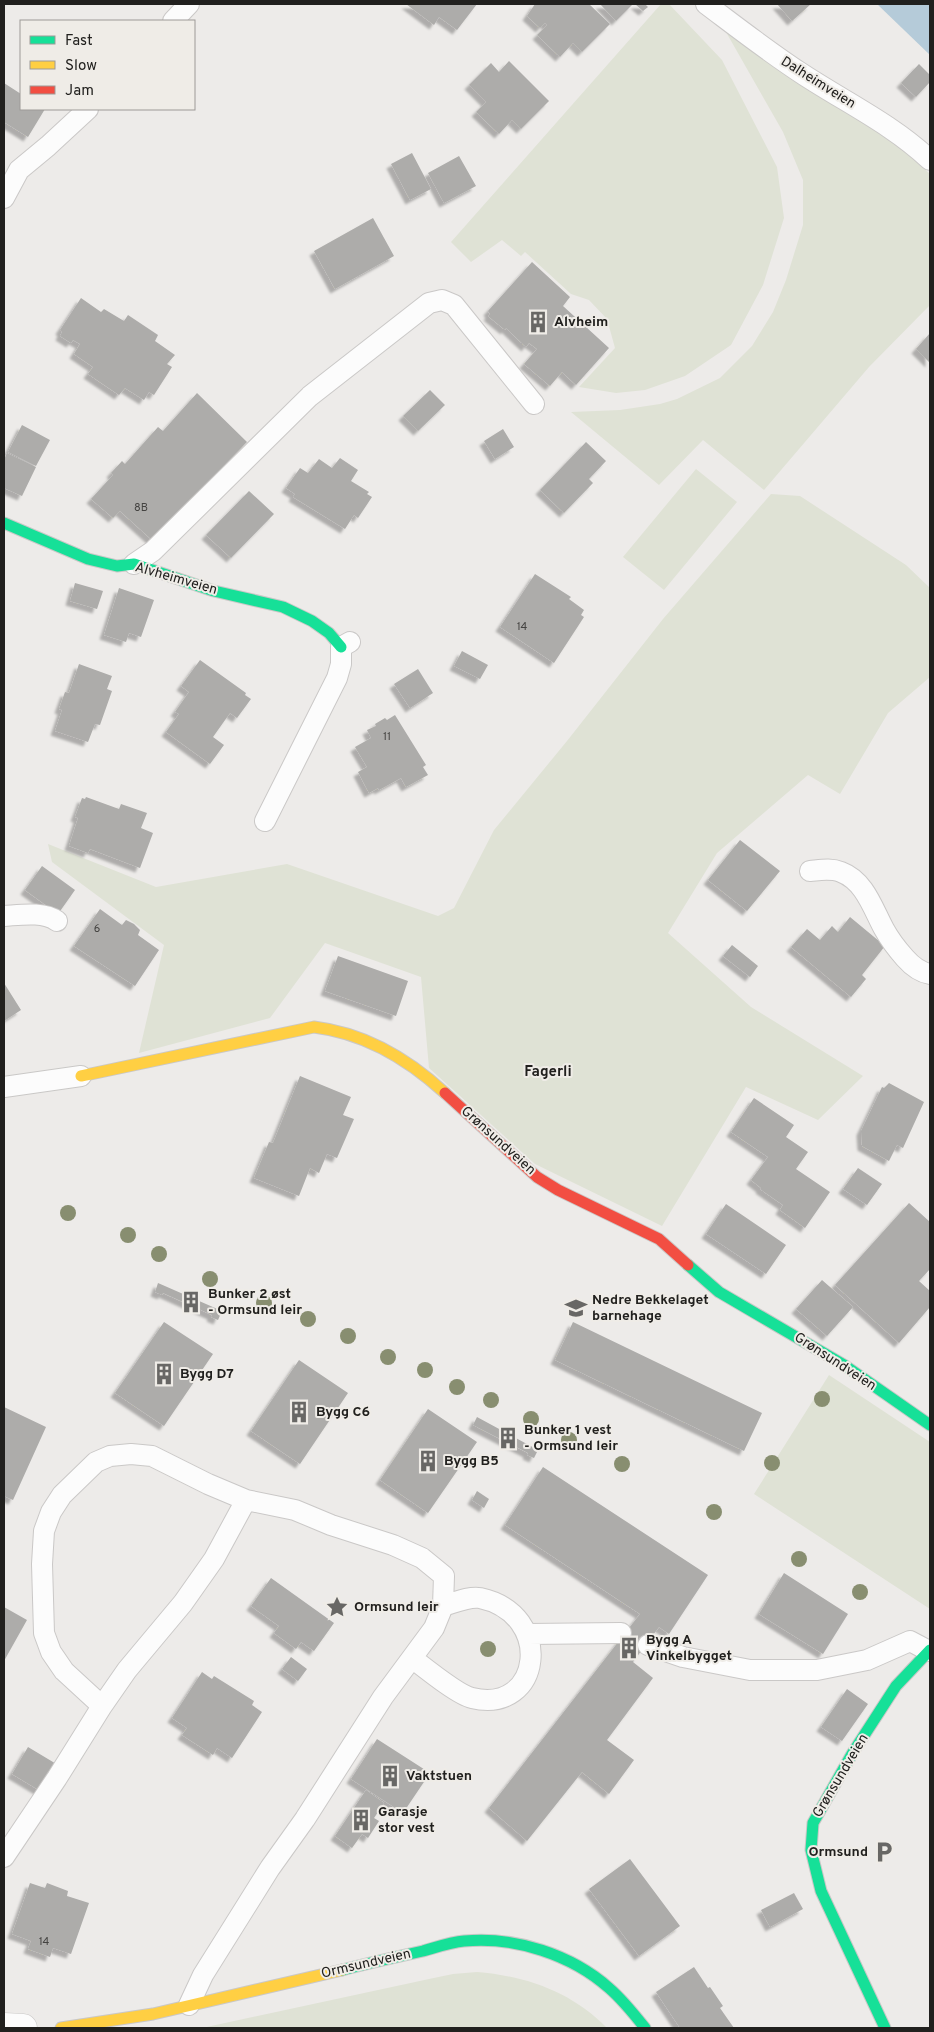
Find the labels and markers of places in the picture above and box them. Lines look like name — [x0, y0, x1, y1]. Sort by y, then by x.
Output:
building icon: Alvheim — [525, 309, 551, 335]
place label: Alvheim — [554, 314, 608, 331]
place label: Bunker 2 øst - Ormsund leir — [208, 1286, 302, 1319]
building icon: Bunker 2 øst - Ormsund leir — [178, 1289, 204, 1315]
place label: Nedre Bekkelaget barnehage — [592, 1292, 709, 1325]
school or university icon: Nedre Bekkelaget barnehage — [563, 1295, 589, 1321]
building icon: Bygg D7 — [151, 1361, 177, 1387]
place label: Bygg D7 — [180, 1366, 234, 1383]
building icon: Bygg C6 — [286, 1399, 312, 1425]
place label: Bygg C6 — [316, 1404, 370, 1421]
place label: Bunker 1 vest - Ormsund leir — [524, 1422, 618, 1455]
building icon: Bunker 1 vest - Ormsund leir — [495, 1425, 521, 1451]
building icon: Bygg B5 — [415, 1448, 441, 1474]
place label: Bygg B5 — [444, 1453, 499, 1470]
place icon: Ormsund leir — [324, 1594, 350, 1620]
place label: Ormsund leir — [354, 1599, 439, 1616]
place label: Bygg A Vinkelbygget — [646, 1632, 732, 1665]
building icon: Bygg A Vinkelbygget — [616, 1635, 642, 1661]
building icon: Vaktstuen — [377, 1763, 403, 1789]
place label: Vaktstuen — [406, 1768, 472, 1785]
place label: Garasje stor vest — [378, 1804, 435, 1837]
building icon: Garasje stor vest — [348, 1807, 374, 1833]
parking icon: Ormsund — [871, 1839, 897, 1865]
place label: Ormsund — [808, 1844, 868, 1861]

